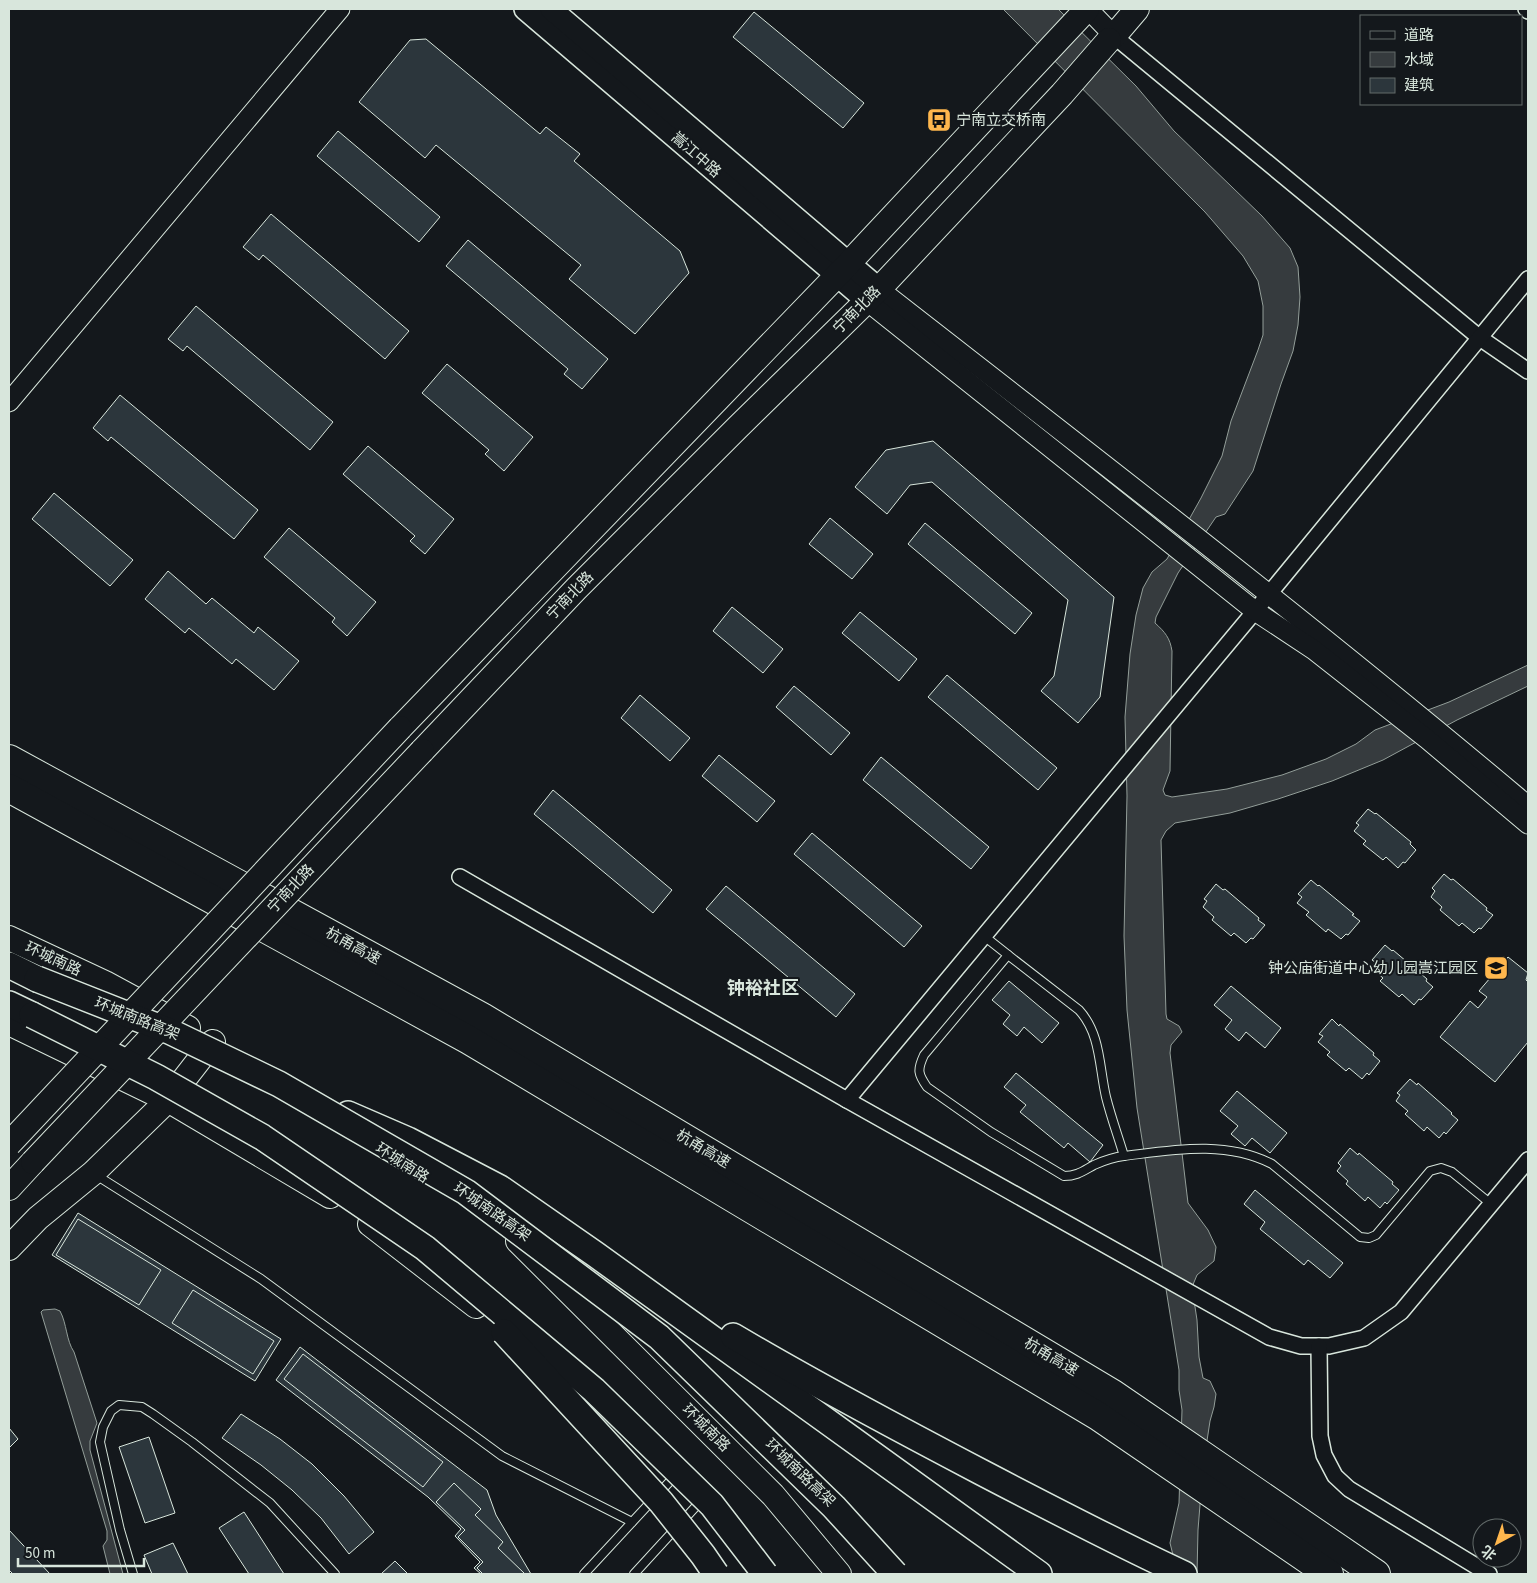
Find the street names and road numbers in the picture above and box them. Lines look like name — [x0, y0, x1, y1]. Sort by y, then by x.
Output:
street label: 嵩江中路 — [666, 127, 726, 183]
street label: 宁南北路 — [828, 281, 886, 339]
street label: 宁南北路 — [542, 567, 598, 625]
street label: 宁南北路 — [263, 860, 319, 918]
street label: 杭甬高速 — [322, 922, 384, 970]
street label: 环城南路 — [21, 937, 85, 981]
street label: 环城南路高架 — [91, 992, 183, 1046]
street label: 杭甬高速 — [672, 1125, 734, 1173]
street label: 环城南路 — [371, 1138, 433, 1188]
street label: 环城南路高架 — [449, 1178, 535, 1246]
street label: 杭甬高速 — [1020, 1333, 1082, 1381]
street label: 环城南路 — [677, 1399, 735, 1457]
street label: 环城南路高架 — [760, 1434, 840, 1512]

